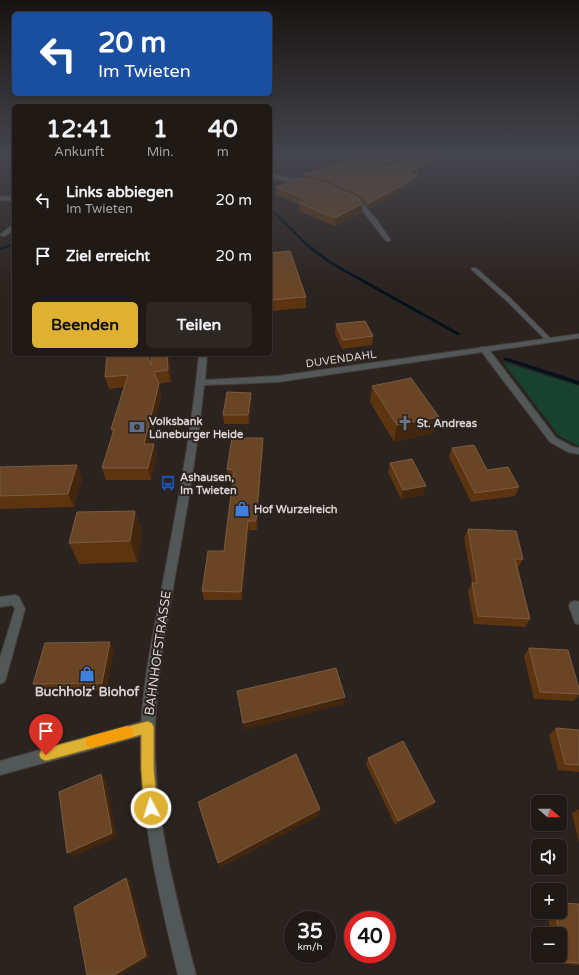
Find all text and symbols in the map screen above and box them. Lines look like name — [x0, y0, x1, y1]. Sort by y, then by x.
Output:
text: 20 m — [98, 26, 166, 60]
icon: left — [32, 28, 84, 80]
text: Im Twieten — [98, 60, 191, 82]
text: 12:41 — [46, 115, 113, 144]
text: 1 — [153, 115, 168, 144]
text: 40 — [208, 115, 238, 144]
text: Ankunft — [54, 144, 104, 160]
text: Min. — [147, 144, 174, 160]
text: m — [217, 144, 229, 160]
text: Links abbiegen — [66, 183, 173, 201]
icon: left — [32, 189, 54, 211]
text: 20 m — [215, 191, 252, 209]
text: Im Twieten — [66, 201, 133, 217]
icon: arrive — [32, 245, 54, 267]
text: Ziel erreicht — [66, 247, 150, 265]
text: 20 m — [215, 247, 252, 265]
button: Beenden — [32, 302, 138, 348]
button: Teilen — [146, 302, 252, 348]
street label: DUVENDAHL — [305, 348, 378, 370]
church icon: St. Andreas — [396, 414, 414, 432]
place label: Volksbank Lüneburger Heide — [149, 415, 244, 442]
place label: St. Andreas — [417, 417, 478, 430]
bank icon: Volksbank Lüneburger Heide — [128, 418, 146, 436]
place label: Ashausen, Im Twieten — [180, 471, 237, 497]
bus stop icon: Ashausen, Im Twieten — [159, 474, 177, 492]
shop icon: Hof Wurzelreich — [233, 500, 251, 518]
place label: Hof Wurzelreich — [254, 503, 338, 516]
street label: BAHNHOFSTRASSE — [141, 590, 175, 716]
shop icon: Buchholz‘ Biohof — [78, 665, 96, 683]
place label: Buchholz‘ Biohof — [35, 684, 140, 700]
pin — [29, 714, 63, 755]
icon: arrive — [35, 720, 57, 742]
position arrow — [130, 787, 172, 829]
north arrow — [531, 795, 567, 831]
map controls — [531, 795, 567, 963]
button: sound — [531, 839, 567, 875]
button: + — [531, 883, 567, 919]
speed limit sign: 40 — [344, 911, 396, 963]
text: 35 — [297, 920, 323, 944]
button: − — [531, 927, 567, 963]
text: km/h — [297, 941, 323, 953]

